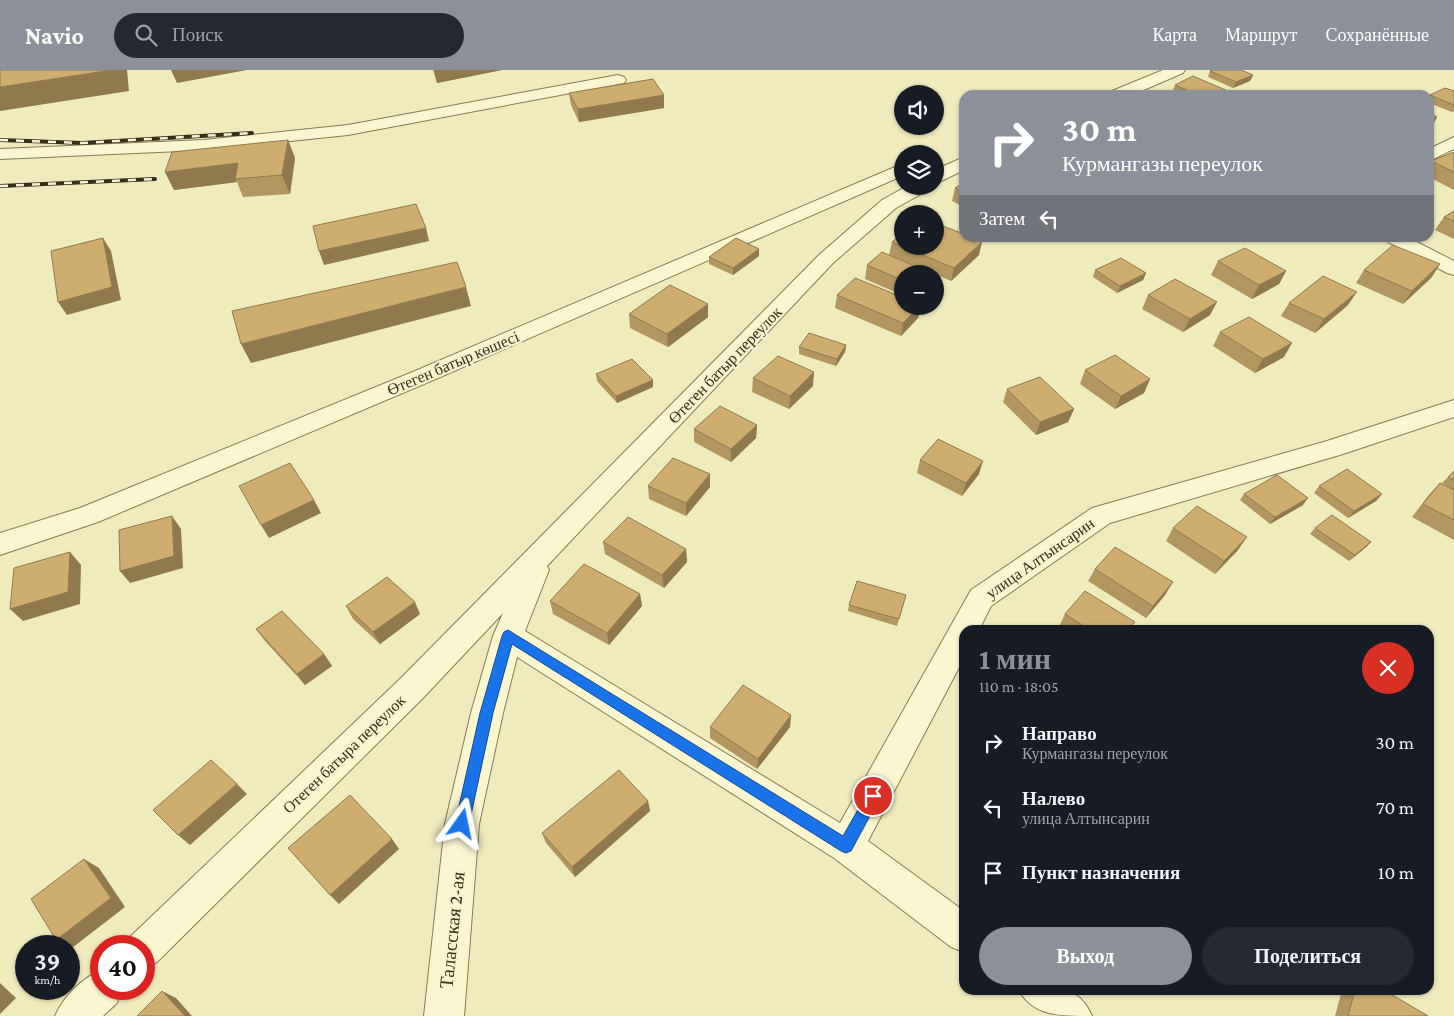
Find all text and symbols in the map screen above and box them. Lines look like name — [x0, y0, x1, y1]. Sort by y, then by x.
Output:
search box — [114, 13, 464, 58]
icon: search — [132, 21, 160, 49]
text: Navio — [25, 22, 84, 49]
text: Поиск — [172, 24, 223, 45]
text: Карта — [1152, 25, 1197, 45]
text: Маршрут — [1225, 25, 1297, 45]
text: Сохранённые — [1325, 25, 1429, 45]
map controls — [894, 85, 944, 315]
button: sound — [894, 85, 944, 135]
icon: right — [979, 110, 1044, 175]
text: 30 m — [1062, 110, 1137, 149]
button: layers — [894, 145, 944, 195]
text: Курмангазы переулок — [1062, 151, 1263, 176]
button: + — [894, 205, 944, 255]
icon: left — [1035, 205, 1063, 233]
text: Затем — [979, 208, 1025, 229]
button: − — [894, 265, 944, 315]
street label: Өтеген батыр переулок — [665, 303, 786, 428]
street label: Өтеген батыр көшесі — [385, 327, 522, 399]
street label: улица Алтынсарин — [983, 514, 1098, 602]
text: 1 мин — [979, 642, 1051, 675]
button: close — [1362, 642, 1414, 694]
text: 110 m · 18:05 — [979, 678, 1059, 695]
street label: Отеген батыра переулок — [280, 691, 409, 817]
text: Направо — [1022, 723, 1097, 744]
icon: right — [979, 729, 1007, 757]
text: 30 m — [1375, 732, 1414, 753]
text: Курмангазы переулок — [1022, 745, 1168, 762]
pin — [852, 775, 894, 817]
icon: arrive — [859, 782, 887, 810]
text: Налево — [1022, 788, 1085, 809]
icon: left — [979, 794, 1007, 822]
position arrow — [435, 797, 487, 849]
text: 70 m — [1376, 797, 1414, 818]
text: улица Алтынсарин — [1022, 810, 1150, 827]
icon: arrive — [979, 859, 1007, 887]
text: Пункт назначения — [1022, 862, 1180, 883]
text: 10 m — [1378, 862, 1414, 883]
street label: Таласская 2-ая — [435, 870, 469, 989]
button: Выход — [979, 927, 1192, 985]
button: Поделиться — [1202, 927, 1414, 985]
speed limit sign: 40 — [90, 935, 155, 1000]
text: 39 — [35, 948, 60, 975]
text: km/h — [35, 973, 60, 987]

